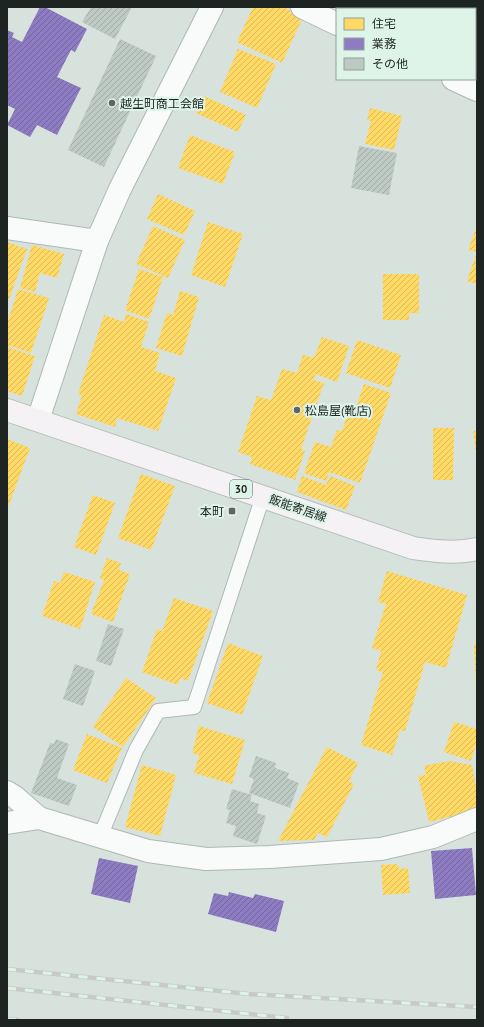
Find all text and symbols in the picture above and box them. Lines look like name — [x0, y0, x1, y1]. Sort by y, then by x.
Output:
legend — [336, 8, 476, 80]
text: 住宅 — [372, 16, 396, 31]
text: 業務 — [372, 36, 396, 51]
text: その他 — [372, 56, 408, 71]
place label: 越生町商工会館 — [120, 96, 204, 111]
marker: 越生町商工会館 — [107, 98, 117, 108]
place label: 松島屋(靴店) — [305, 403, 372, 418]
marker: 松島屋(靴店) — [292, 405, 302, 415]
road number: 30 — [230, 480, 252, 498]
street label: 飯能寄居線 — [267, 491, 329, 525]
place label: 本町 — [200, 504, 224, 519]
marker: 本町 — [227, 506, 237, 516]

